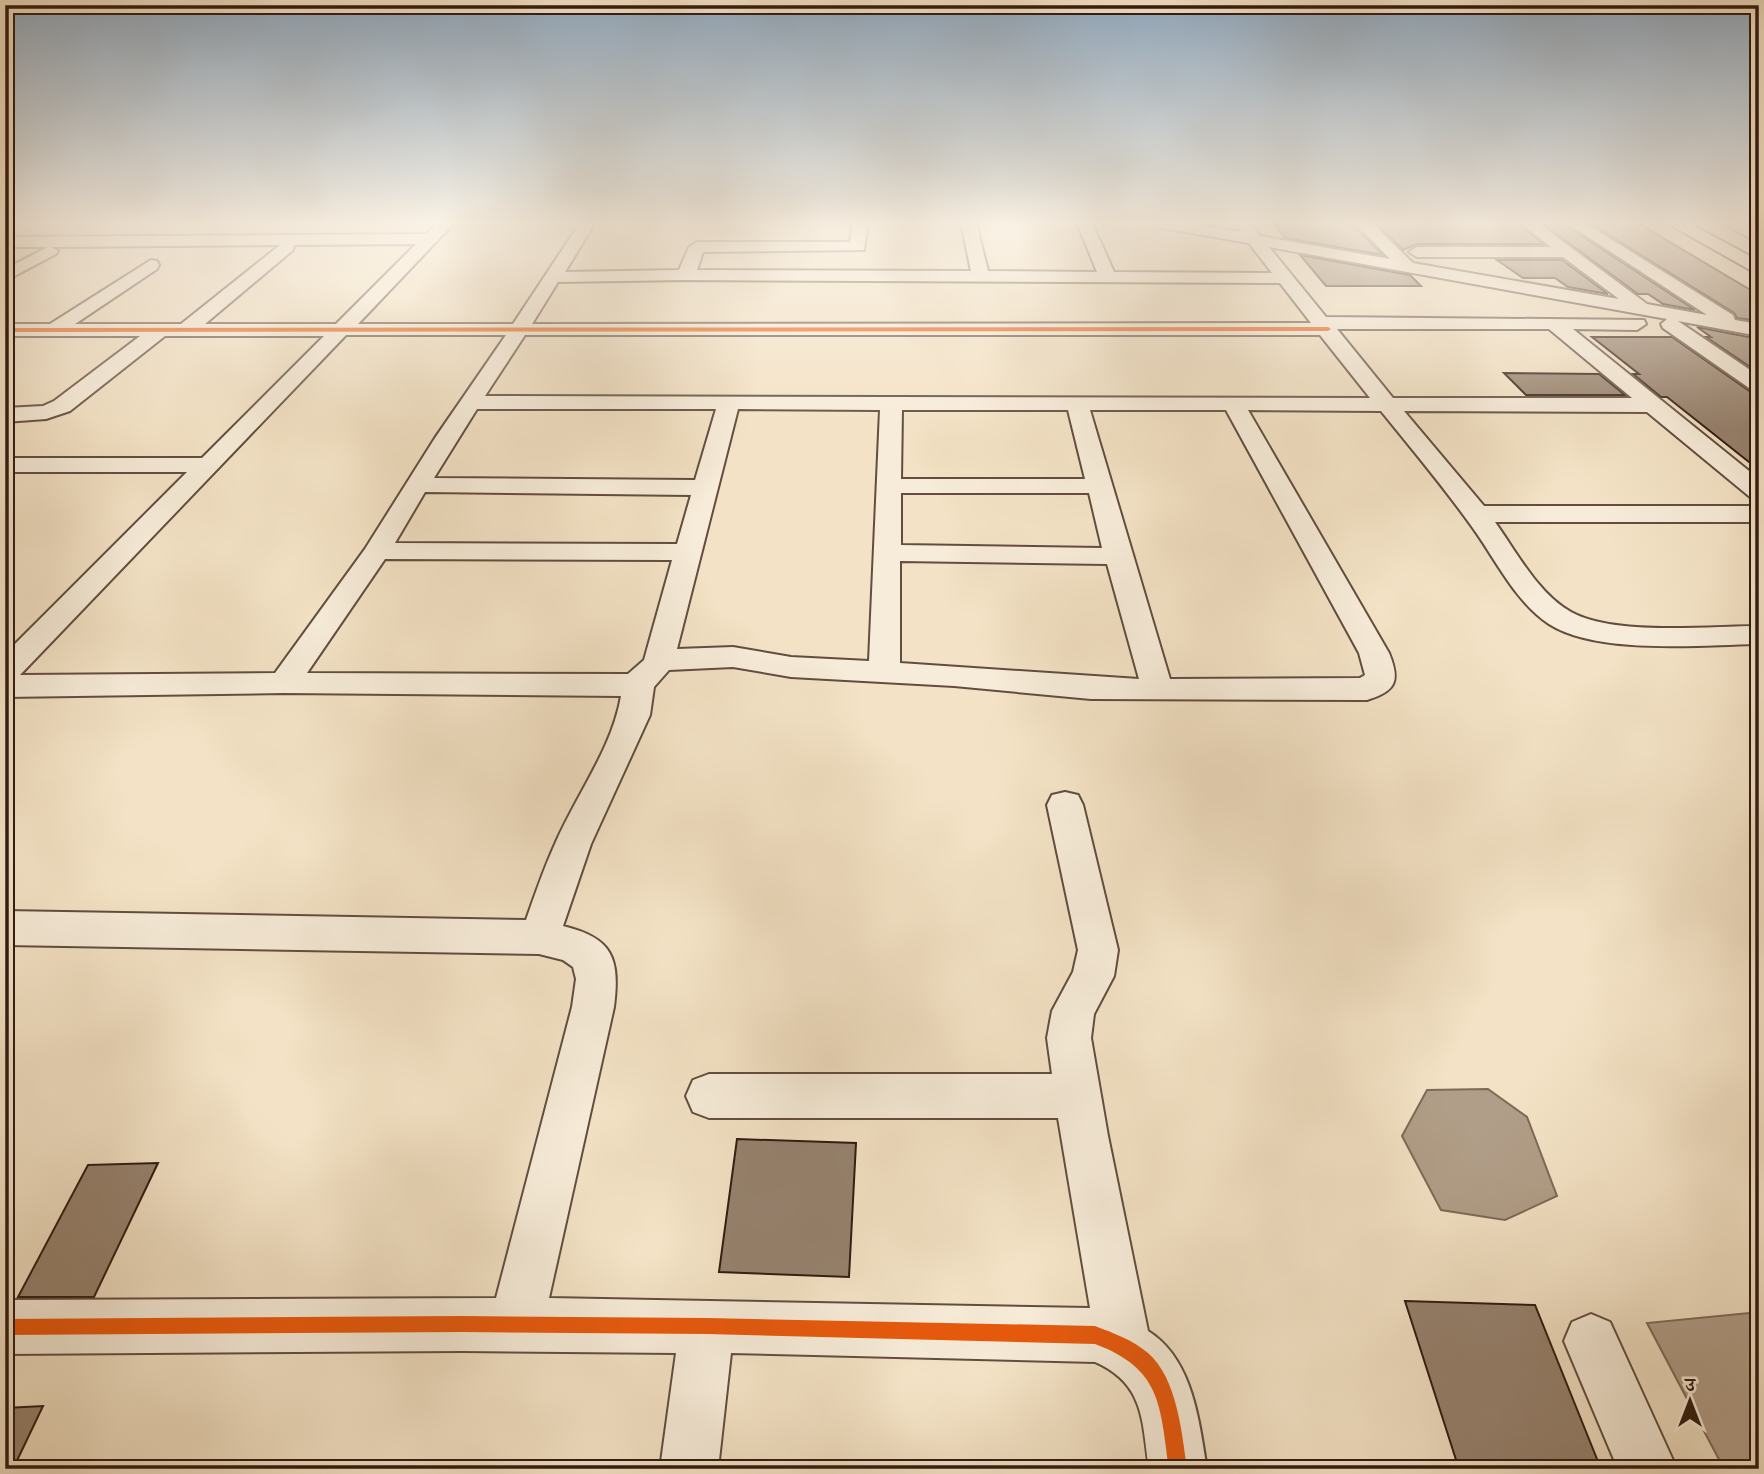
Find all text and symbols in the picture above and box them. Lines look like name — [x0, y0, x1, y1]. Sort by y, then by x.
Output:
north arrow — [1656, 1366, 1726, 1436]
text: उ — [1683, 1373, 1696, 1397]

